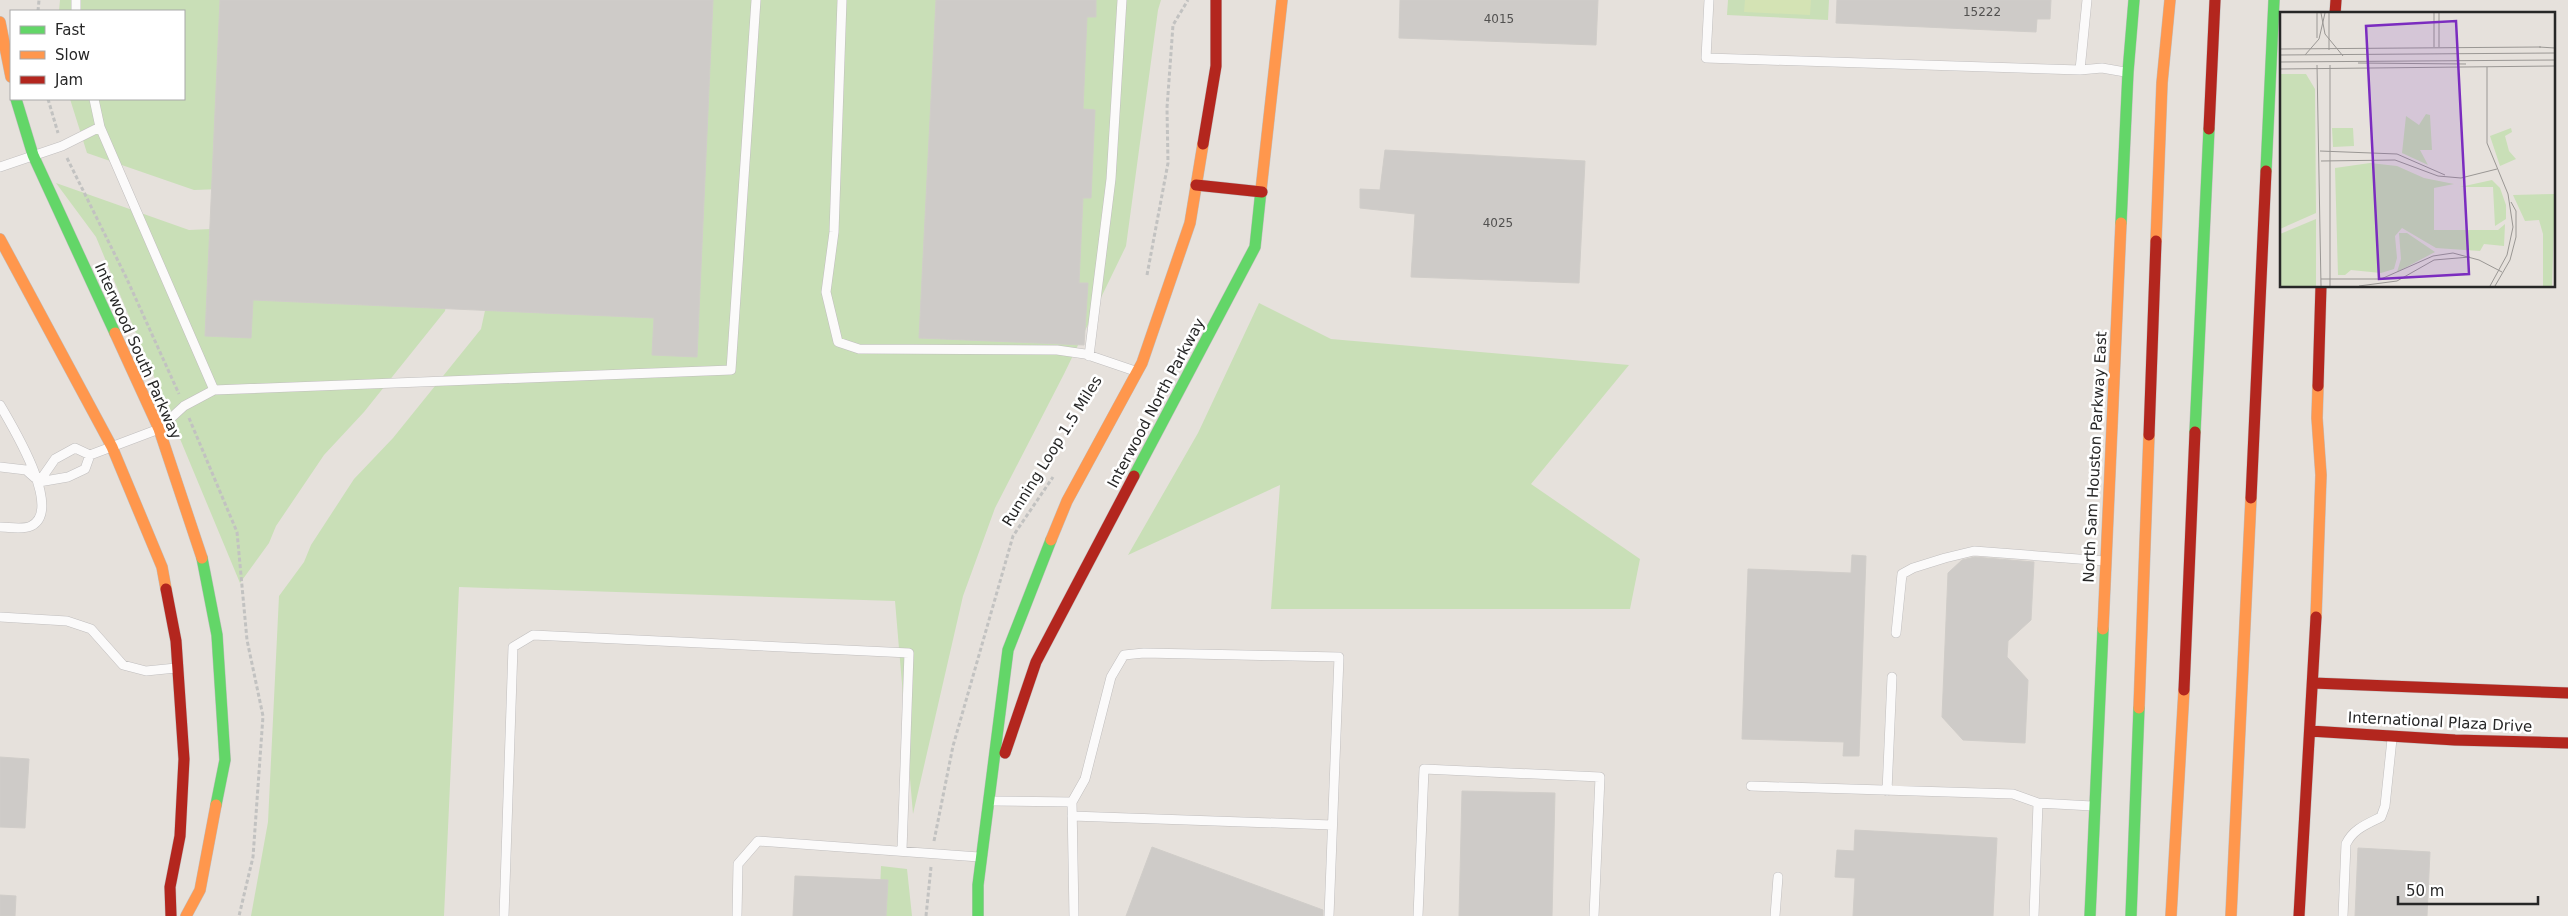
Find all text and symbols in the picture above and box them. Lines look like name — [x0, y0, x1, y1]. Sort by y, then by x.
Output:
house number: 15222 — [1963, 5, 2001, 19]
legend — [10, 10, 185, 100]
house number: 4015 — [1484, 12, 1514, 26]
inset map — [2280, 12, 2556, 288]
text: Fast — [55, 21, 85, 39]
text: Slow — [55, 46, 90, 64]
text: Jam — [54, 71, 83, 89]
house number: 4025 — [1483, 216, 1513, 230]
street label: Interwood South Parkway — [91, 260, 185, 442]
street label: Interwood North Parkway — [1104, 315, 1209, 491]
street label: North Sam Houston Parkway East — [2079, 331, 2111, 583]
street label: Running Loop 1.5 Miles — [998, 372, 1106, 530]
street label: International Plaza Drive — [2347, 708, 2533, 736]
scale bar — [2398, 874, 2538, 906]
text: 50 m — [2406, 882, 2444, 900]

